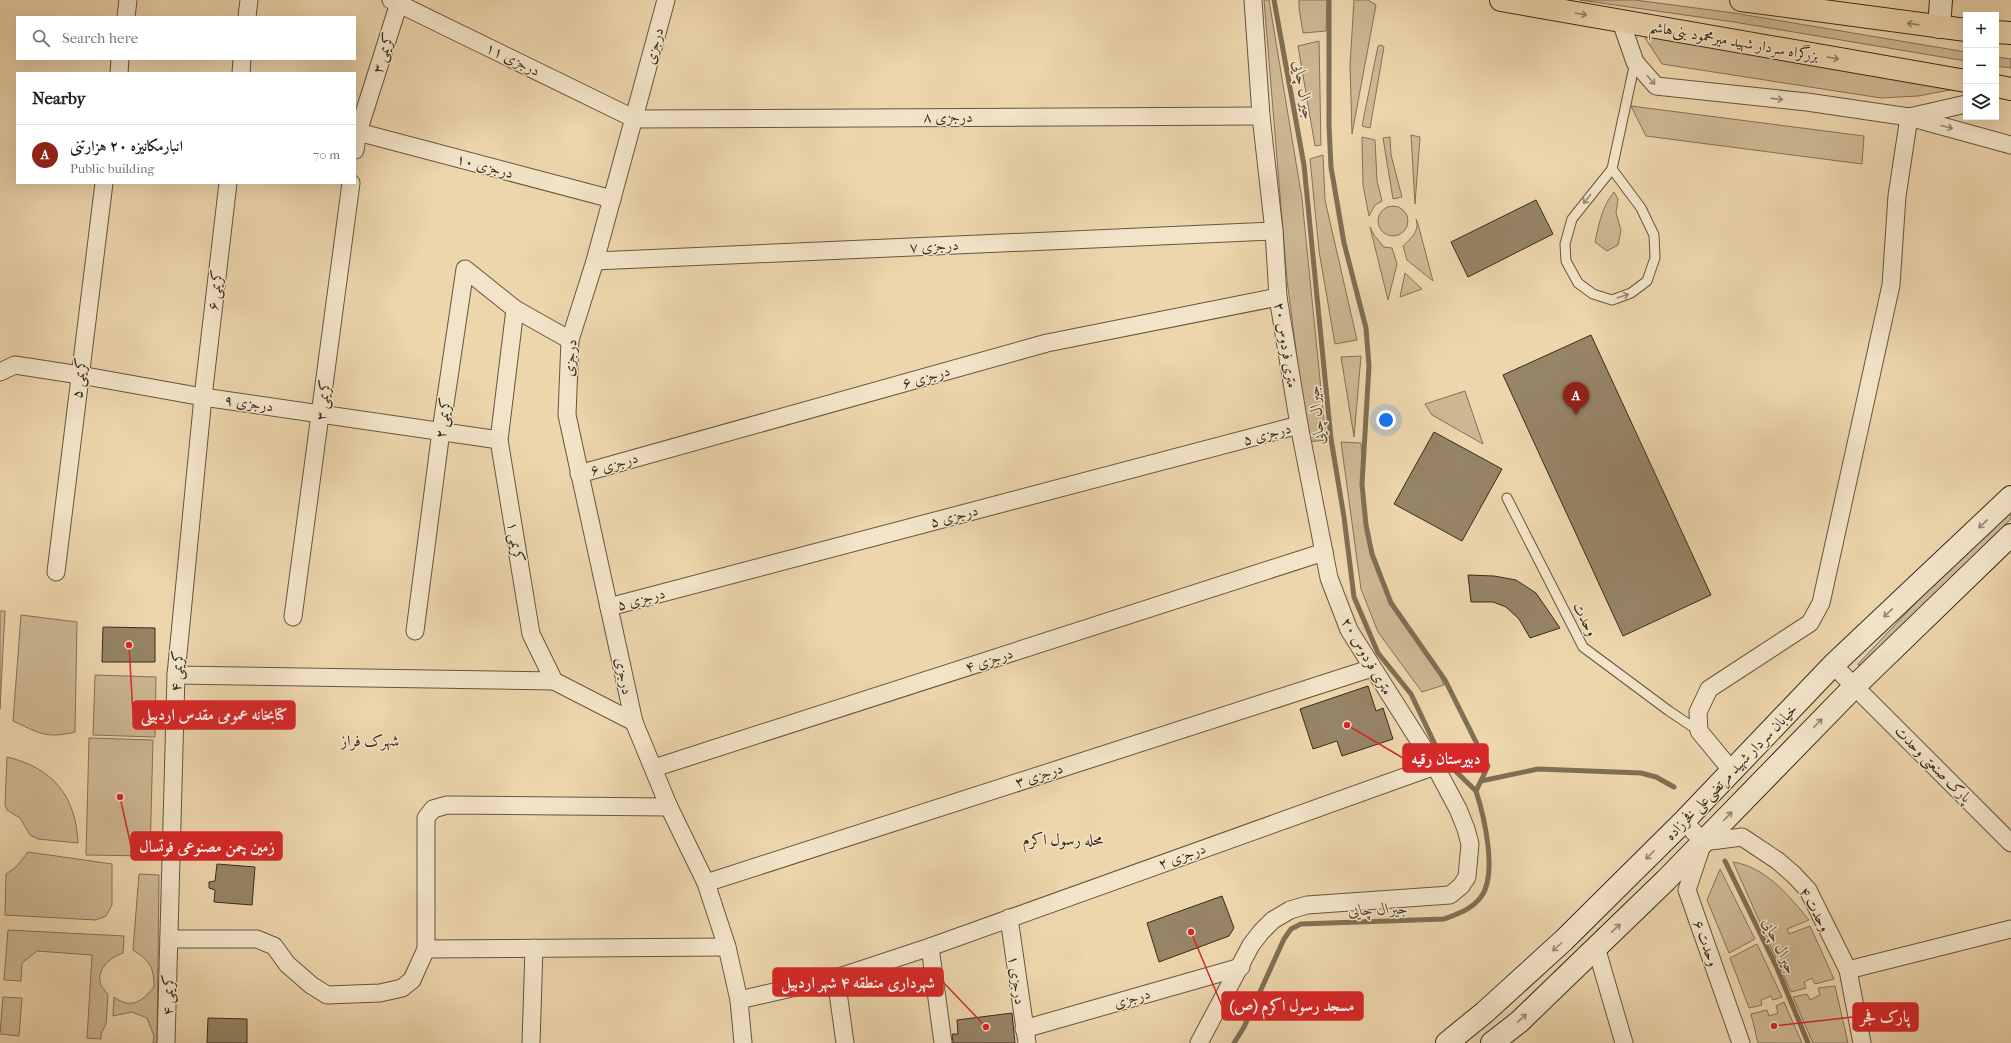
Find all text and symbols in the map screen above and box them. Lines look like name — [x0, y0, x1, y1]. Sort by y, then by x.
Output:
one-way arrow — [1574, 11, 1587, 19]
map controls — [1963, 12, 1999, 120]
button: + — [1963, 12, 1999, 48]
search box — [16, 16, 356, 60]
street label: بزرگراه سردار شهید میرمحمود بنی‌هاشم — [1647, 16, 1820, 71]
one-way arrow — [1907, 20, 1920, 28]
street label: درجزی — [641, 26, 667, 66]
icon: search — [30, 27, 52, 49]
text: Search here — [62, 29, 138, 47]
street label: کریمی ۳ — [368, 31, 400, 76]
street label: درجزی ۱۱ — [483, 38, 543, 80]
button: − — [1963, 48, 1999, 84]
one-way arrow — [1826, 54, 1839, 62]
water label: جیرال چایی — [1287, 59, 1319, 122]
one-way arrow — [1646, 75, 1656, 85]
button: layers — [1963, 84, 1999, 120]
text: Nearby — [32, 88, 86, 108]
one-way arrow — [1770, 95, 1783, 103]
street label: درجزی ۸ — [923, 108, 973, 126]
one-way arrow — [1940, 124, 1953, 132]
text: انبارمکانیزه ۲۰ هزارتنی — [70, 137, 183, 155]
text: A — [41, 147, 49, 162]
text: 70 m — [313, 147, 340, 162]
street label: درجزی ۱۰ — [455, 150, 515, 182]
text: Public building — [70, 161, 155, 176]
one-way arrow — [1583, 194, 1592, 204]
street label: درجزی ۷ — [909, 236, 959, 256]
street label: کریمی ۶ — [204, 268, 228, 312]
one-way arrow — [1617, 292, 1630, 299]
street label: ۲۰ متری فردوس — [1269, 301, 1302, 389]
street label: درجزی — [559, 339, 581, 377]
street label: کریمی ۵ — [68, 356, 92, 400]
street label: درجزی ۶ — [900, 362, 952, 392]
street label: کریمی ۳ — [312, 378, 336, 422]
pin: A — [1563, 382, 1589, 415]
water label: جیرال چایی — [1303, 384, 1331, 446]
street label: درجزی ۹ — [223, 391, 275, 415]
street label: کریمی ۲ — [431, 396, 457, 440]
your location — [1376, 410, 1396, 430]
street label: درجزی ۵ — [1241, 419, 1293, 449]
street label: درجزی ۶ — [588, 449, 640, 479]
street label: درجزی ۵ — [928, 501, 980, 531]
one-way arrow — [1978, 519, 1988, 529]
street label: کریمی ۱ — [502, 520, 528, 564]
street label: درجزی ۵ — [615, 584, 667, 614]
street label: وحدت — [1569, 599, 1601, 639]
one-way arrow — [1883, 608, 1893, 618]
street label: ۲۰ متری فردوس — [1337, 614, 1396, 699]
street label: درجزی ۴ — [963, 644, 1015, 676]
street label: کریمی ۴ — [167, 650, 189, 692]
street label: درجزی — [611, 656, 637, 696]
street label: خیابان سردار شهید مرتضی‌علی فخرزاده — [1661, 700, 1802, 845]
callout: کتابخانه عمومی مقدس اردبیلی — [133, 701, 295, 729]
text: کتابخانه عمومی مقدس اردبیلی — [140, 705, 287, 727]
one-way arrow — [1814, 718, 1823, 728]
street label: پارک صنعتی وحدت — [1889, 722, 1976, 808]
district label: شهرک فراز — [339, 731, 399, 751]
callout: دبیرستان رقیه — [1403, 744, 1488, 772]
text: دبیرستان رقیه — [1411, 749, 1481, 768]
street label: درجزی ۳ — [1013, 759, 1065, 791]
one-way arrow — [1723, 812, 1732, 822]
district label: محله رسول اکرم — [1023, 830, 1104, 854]
callout: زمین چمن مصنوعی فوتسال — [131, 832, 282, 860]
text: زمین چمن مصنوعی فوتسال — [139, 837, 276, 858]
street label: درجزی ۲ — [1156, 839, 1208, 873]
one-way arrow — [1645, 850, 1655, 860]
street label: وحدت ۴ — [1795, 884, 1835, 934]
water label: جیرال چایی — [1348, 898, 1408, 922]
water label: جیرال چایی — [1757, 915, 1801, 978]
street label: وحدت ۶ — [1689, 917, 1723, 969]
one-way arrow — [1611, 923, 1621, 933]
one-way arrow — [1552, 942, 1562, 951]
street label: درجزی ۱ — [1005, 954, 1029, 1006]
callout: شهرداری منطقه ۴ شهر اردبیل — [773, 968, 943, 996]
text: شهرداری منطقه ۴ شهر اردبیل — [781, 973, 935, 994]
street label: کریمی ۴ — [159, 974, 179, 1016]
street label: درجزی — [1112, 984, 1152, 1012]
callout: مسجد رسول اکرم (ص) — [1222, 992, 1363, 1020]
text: مسجد رسول اکرم (ص) — [1230, 996, 1354, 1020]
callout: پارک فجر — [1853, 1003, 1918, 1031]
text: پارک فجر — [1858, 1007, 1911, 1029]
one-way arrow — [1517, 1013, 1527, 1023]

